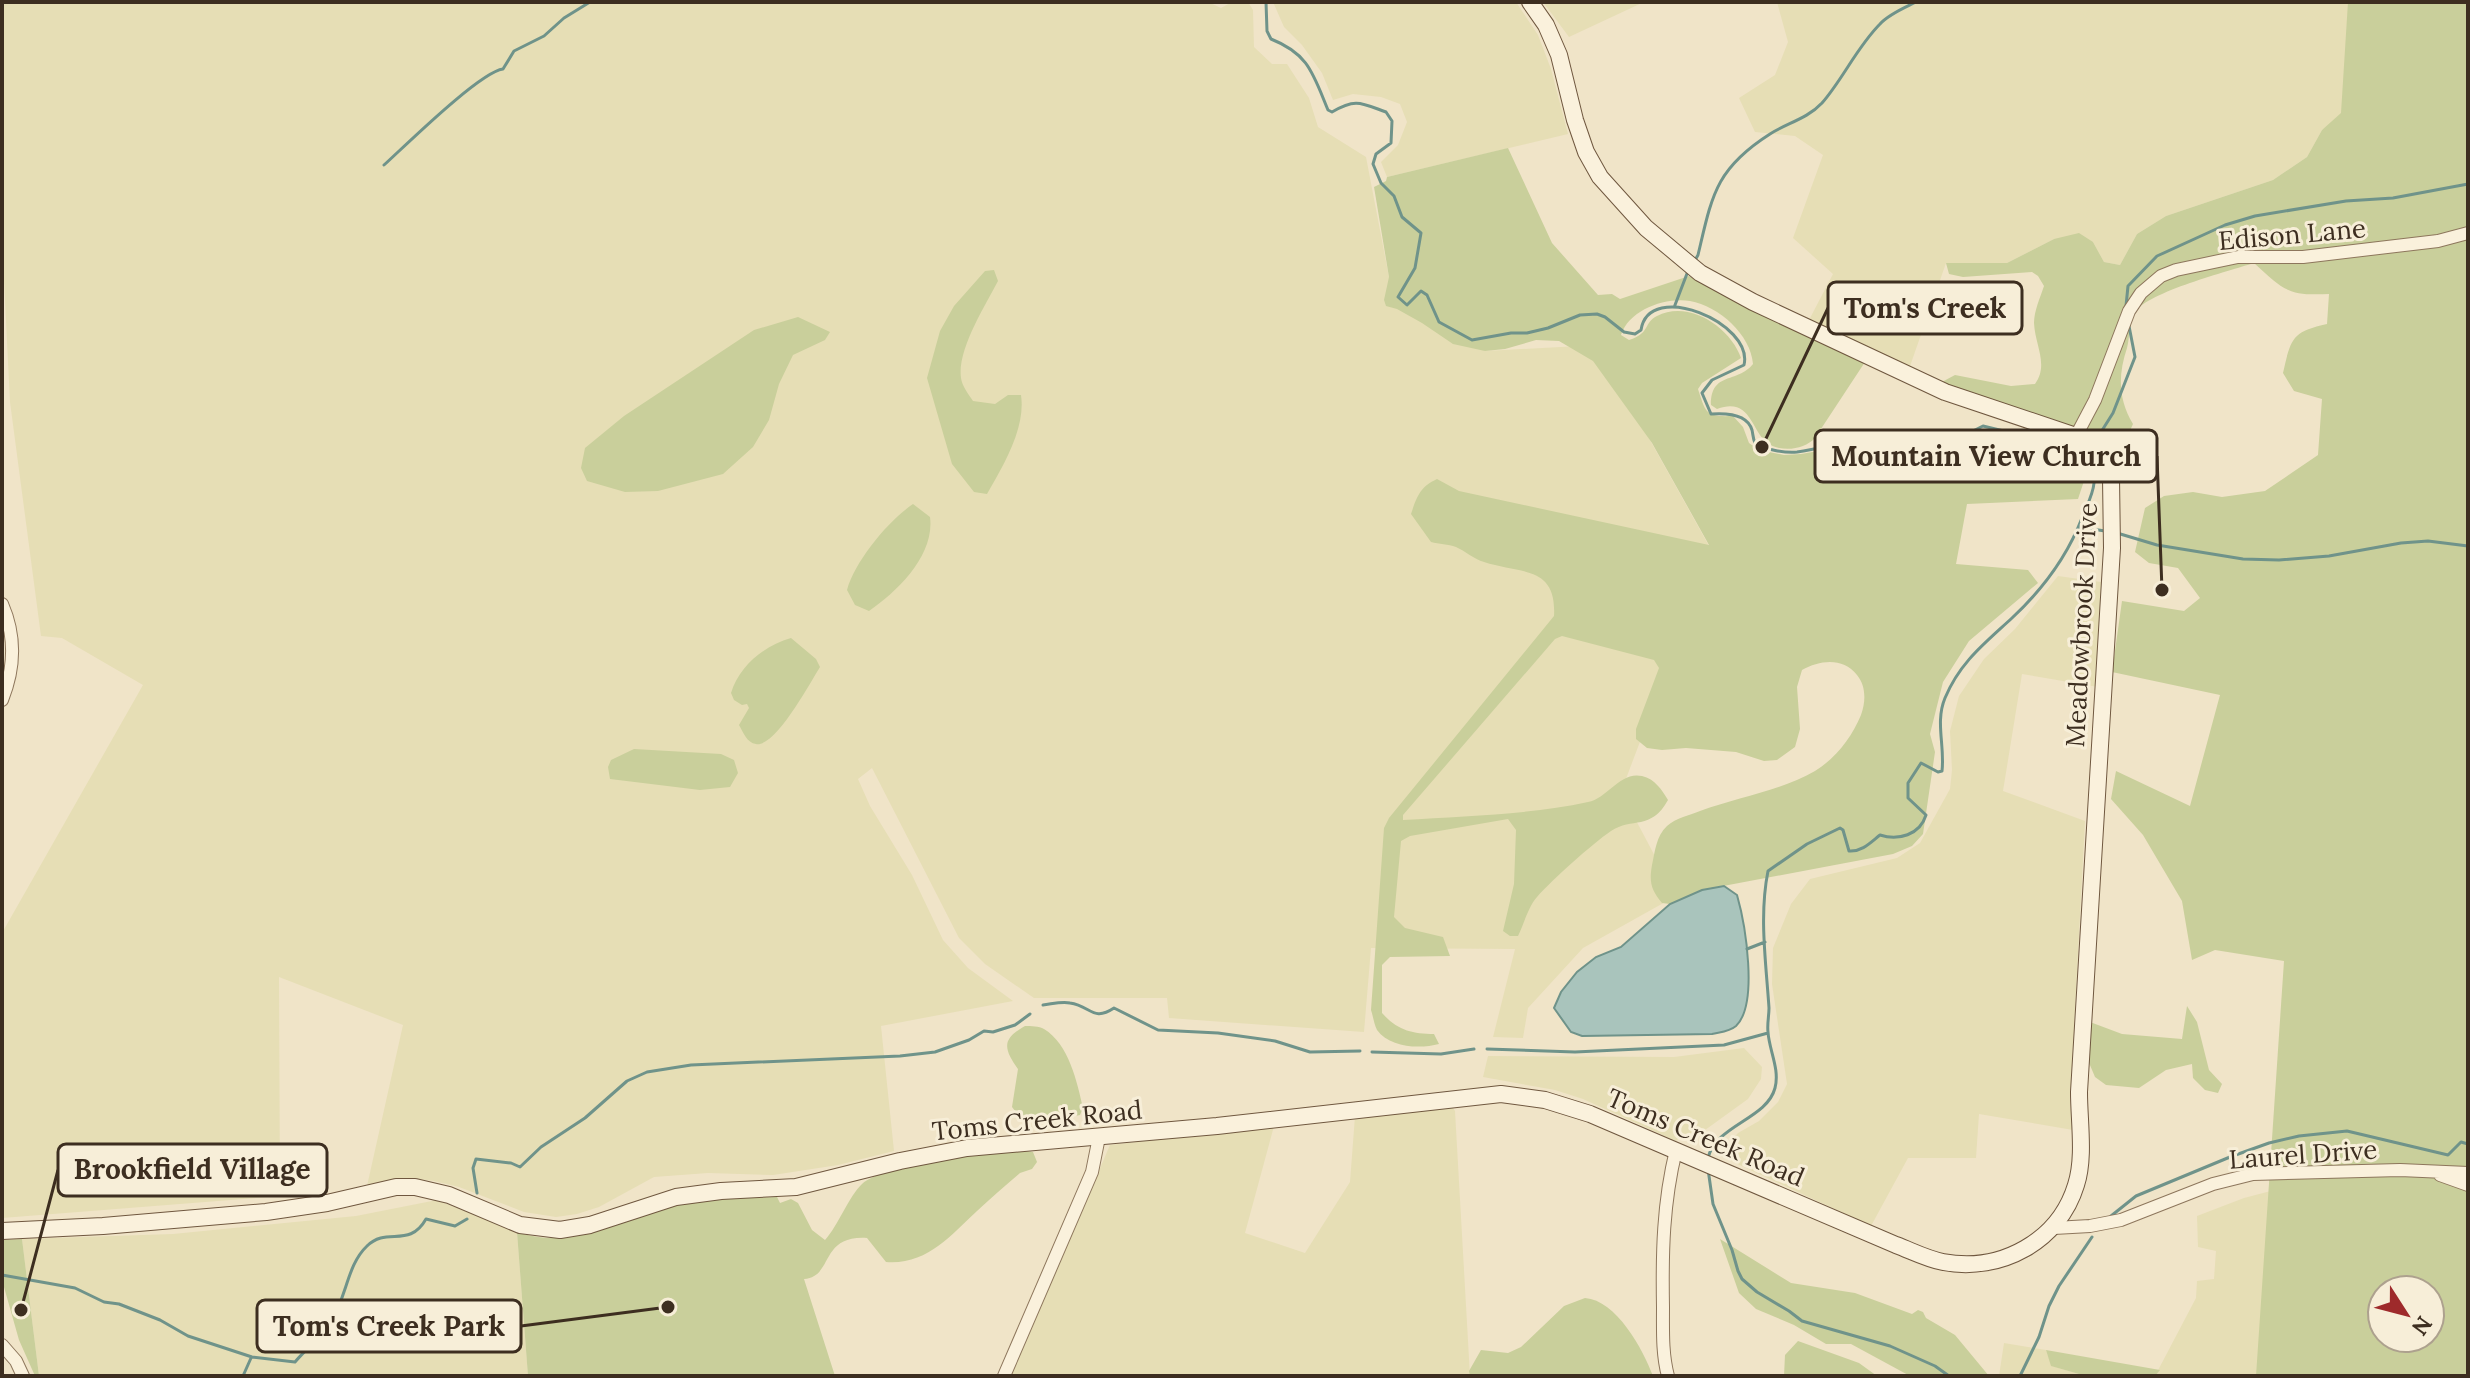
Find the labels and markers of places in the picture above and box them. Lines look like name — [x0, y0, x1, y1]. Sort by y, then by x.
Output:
callout: Tom's Creek — [1828, 282, 2022, 334]
callout: Mountain View Church — [1815, 430, 2157, 482]
callout: Brookfield Village — [58, 1144, 327, 1196]
callout: Tom's Creek Park — [257, 1300, 521, 1352]

